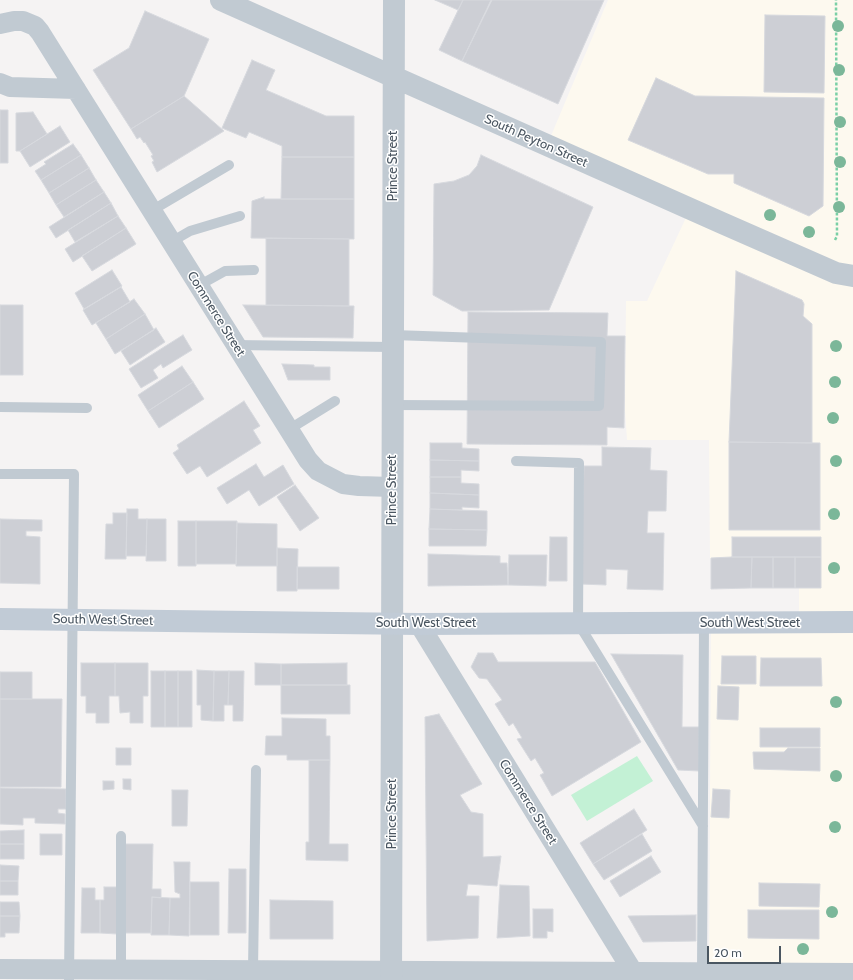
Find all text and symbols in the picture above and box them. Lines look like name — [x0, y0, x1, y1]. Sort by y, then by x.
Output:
street label: South Peyton Street — [482, 111, 590, 171]
street label: Prince Street — [385, 131, 401, 201]
street label: Commerce Street — [184, 269, 248, 359]
street label: Prince Street — [384, 455, 400, 525]
street label: South West Street — [53, 611, 153, 629]
street label: South West Street — [376, 615, 476, 631]
street label: South West Street — [700, 615, 800, 631]
street label: Commerce Street — [496, 757, 560, 847]
street label: Prince Street — [384, 779, 400, 849]
scale bar — [709, 938, 783, 964]
text: 20 m — [714, 945, 742, 960]

